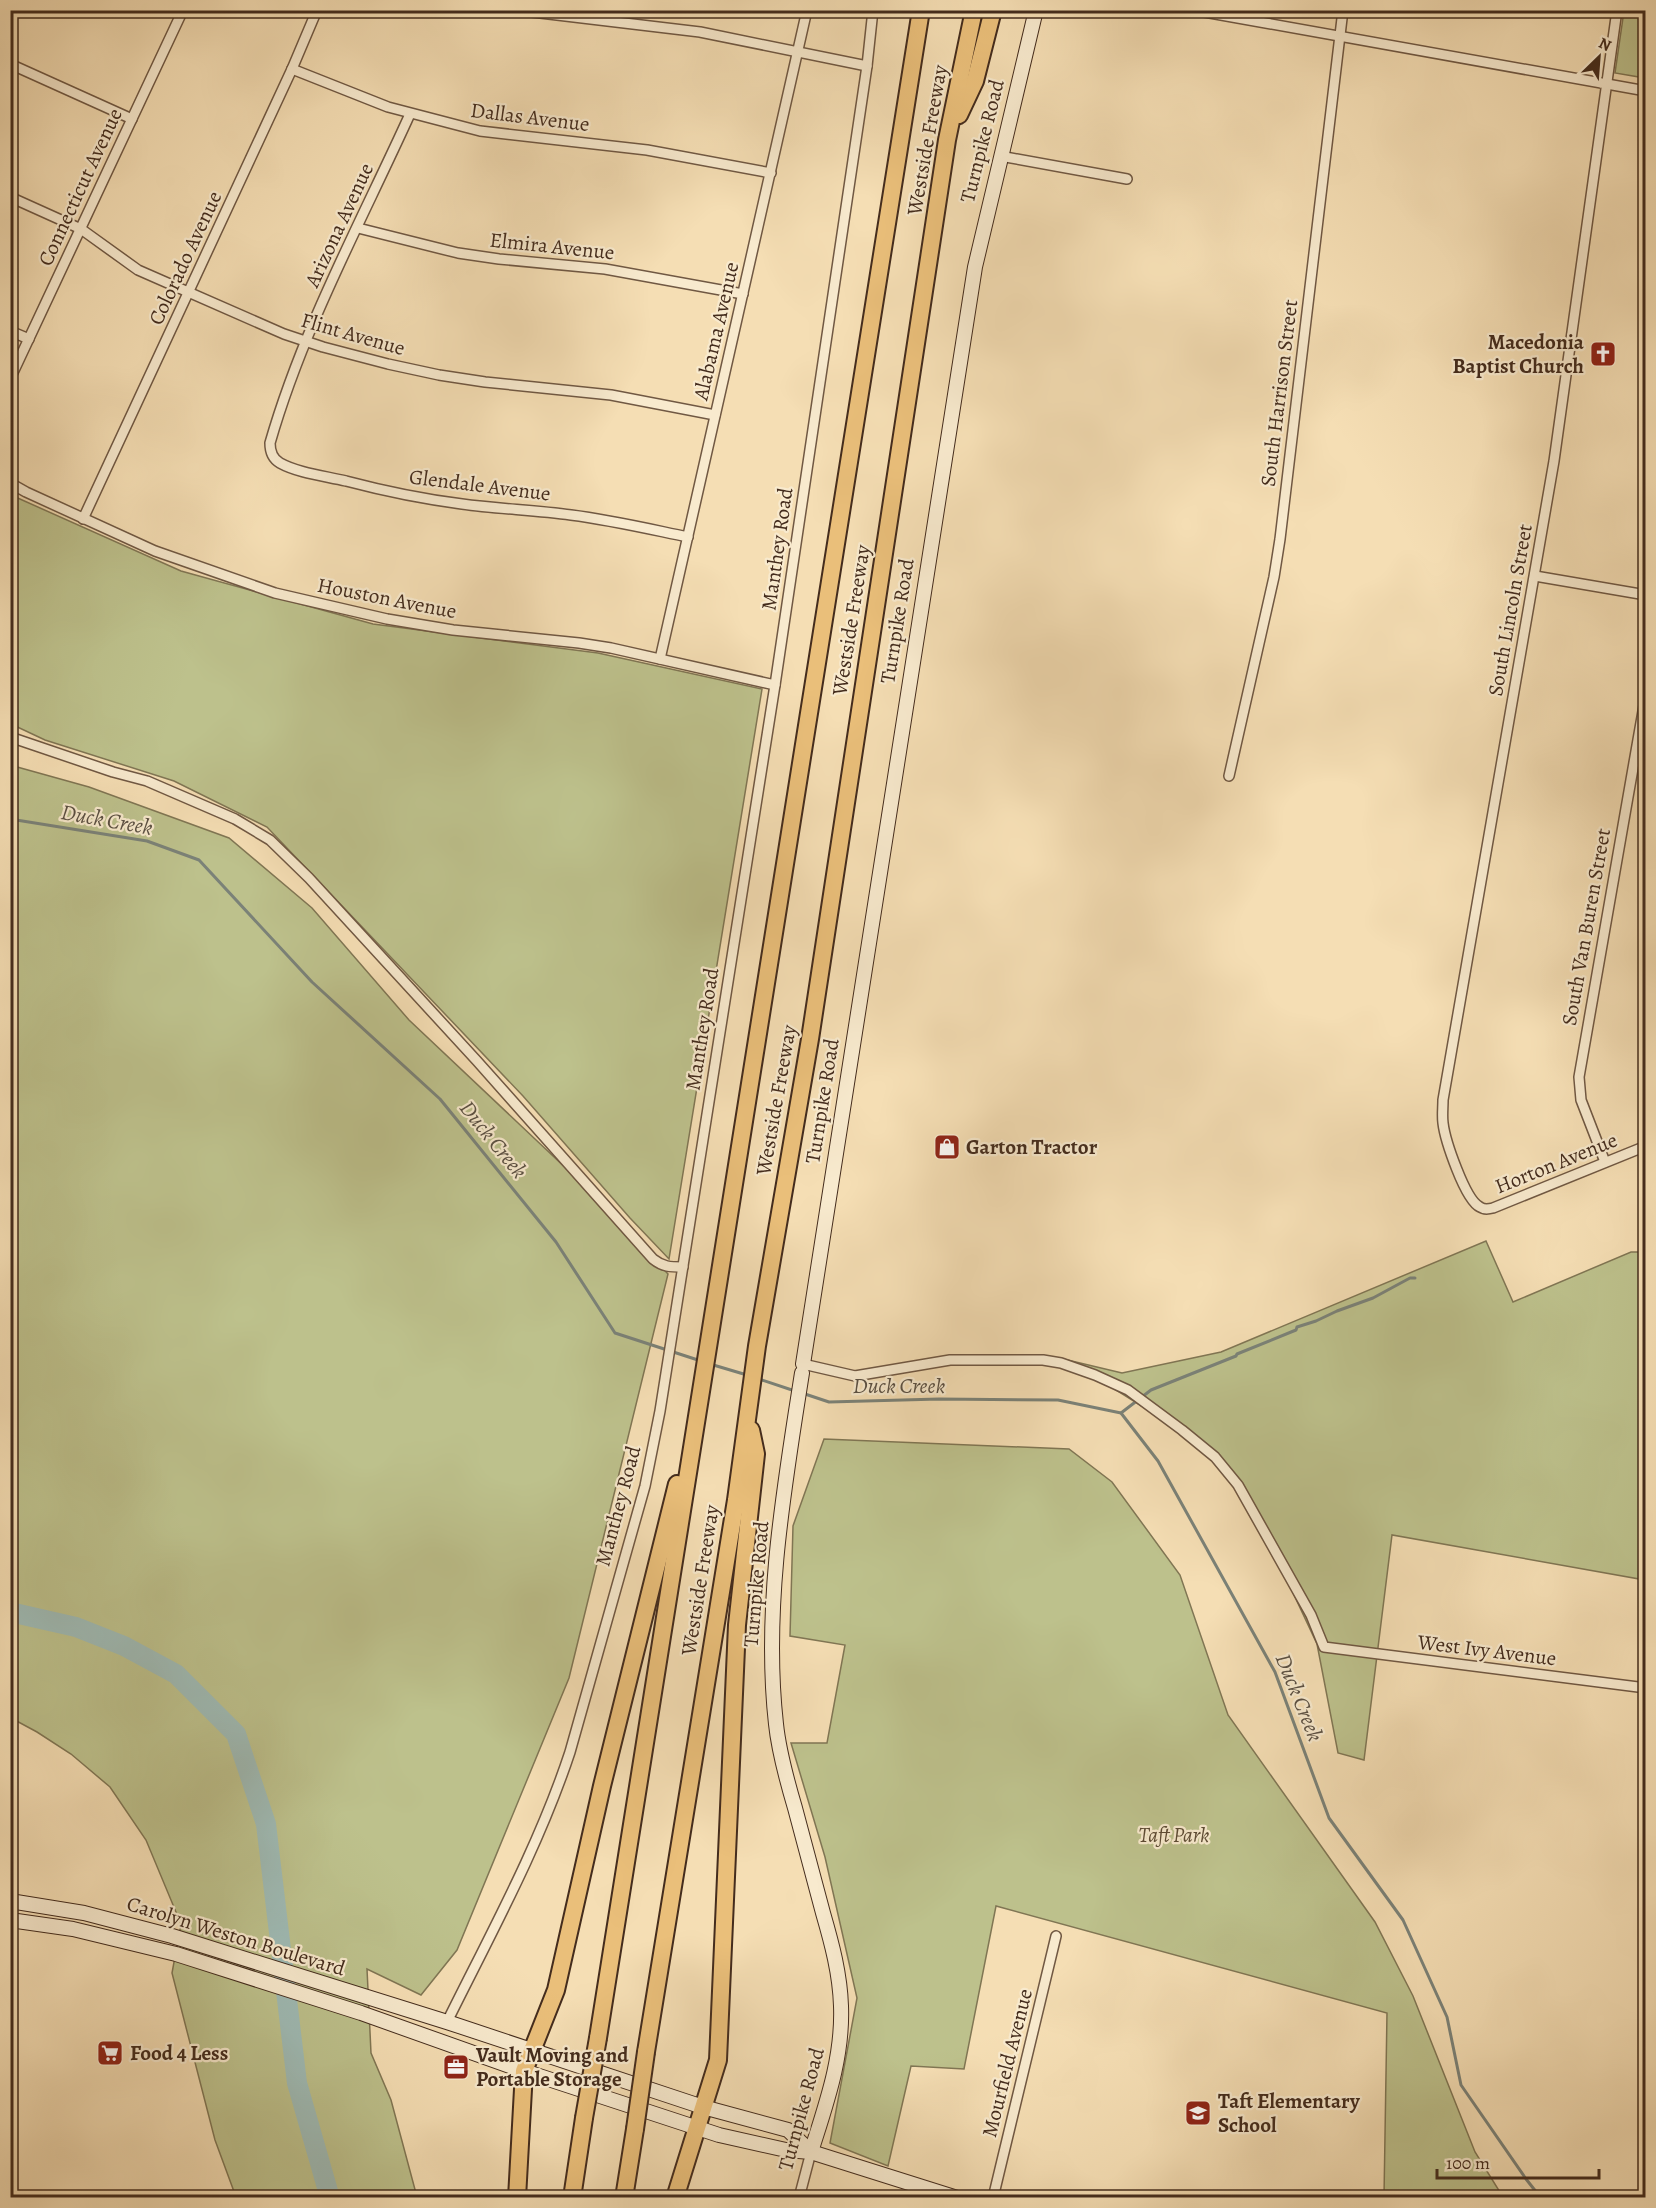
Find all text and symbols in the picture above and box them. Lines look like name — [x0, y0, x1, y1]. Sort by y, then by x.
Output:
north arrow — [1569, 27, 1629, 87]
text: N — [1595, 32, 1615, 57]
street label: Westside Freeway — [900, 62, 954, 218]
street label: Turnpike Road — [953, 76, 1011, 206]
street label: Dallas Avenue — [469, 96, 591, 138]
street label: Connecticut Avenue — [31, 103, 129, 271]
street label: Arizona Avenue — [298, 158, 380, 293]
street label: Colorado Avenue — [142, 186, 228, 330]
street label: Elmira Avenue — [488, 226, 616, 266]
street label: Alabama Avenue — [686, 259, 746, 404]
street label: South Harrison Street — [1254, 298, 1304, 488]
street label: Flint Avenue — [298, 306, 408, 362]
place label: Macedonia Baptist Church — [1452, 328, 1585, 380]
church icon: Macedonia Baptist Church — [1588, 339, 1618, 369]
street label: Glendale Avenue — [408, 462, 552, 508]
street label: Manthey Road — [755, 485, 800, 612]
street label: South Lincoln Street — [1481, 522, 1539, 698]
street label: Westside Freeway — [825, 542, 877, 698]
street label: Turnpike Road — [873, 556, 921, 685]
street label: Houston Avenue — [315, 571, 459, 625]
water label: Duck Creek — [59, 797, 155, 843]
street label: South Van Buren Street — [1555, 826, 1617, 1028]
street label: Manthey Road — [678, 965, 726, 1092]
street label: Westside Freeway — [749, 1022, 803, 1178]
street label: Turnpike Road — [798, 1036, 846, 1165]
water label: Duck Creek — [452, 1094, 534, 1185]
street label: Horton Avenue — [1491, 1126, 1621, 1200]
shop icon: Garton Tractor — [932, 1132, 962, 1162]
place label: Garton Tractor — [966, 1133, 1098, 1161]
water label: Duck Creek — [853, 1371, 945, 1401]
street label: Manthey Road — [588, 1442, 648, 1569]
street label: Westside Freeway — [674, 1502, 726, 1658]
street label: Turnpike Road — [737, 1519, 776, 1648]
street label: West Ivy Avenue — [1415, 1627, 1558, 1672]
water label: Duck Creek — [1268, 1649, 1330, 1746]
park label: Taft Park — [1139, 1821, 1209, 1849]
street label: Carolyn Weston Boulevard — [123, 1889, 349, 1983]
street label: Mourfield Avenue — [975, 1986, 1039, 2140]
supermarket icon: Food 4 Less — [95, 2038, 125, 2068]
place label: Food 4 Less — [130, 2039, 228, 2067]
place label: Vault Moving and Portable Storage — [475, 2041, 629, 2093]
street label: Turnpike Road — [771, 2044, 831, 2174]
office icon: Vault Moving and Portable Storage — [441, 2052, 471, 2082]
place label: Taft Elementary School — [1218, 2087, 1361, 2139]
school or university icon: Taft Elementary School — [1183, 2098, 1213, 2128]
scale bar — [1437, 2142, 1599, 2180]
text: 100 m — [1446, 2151, 1490, 2175]

